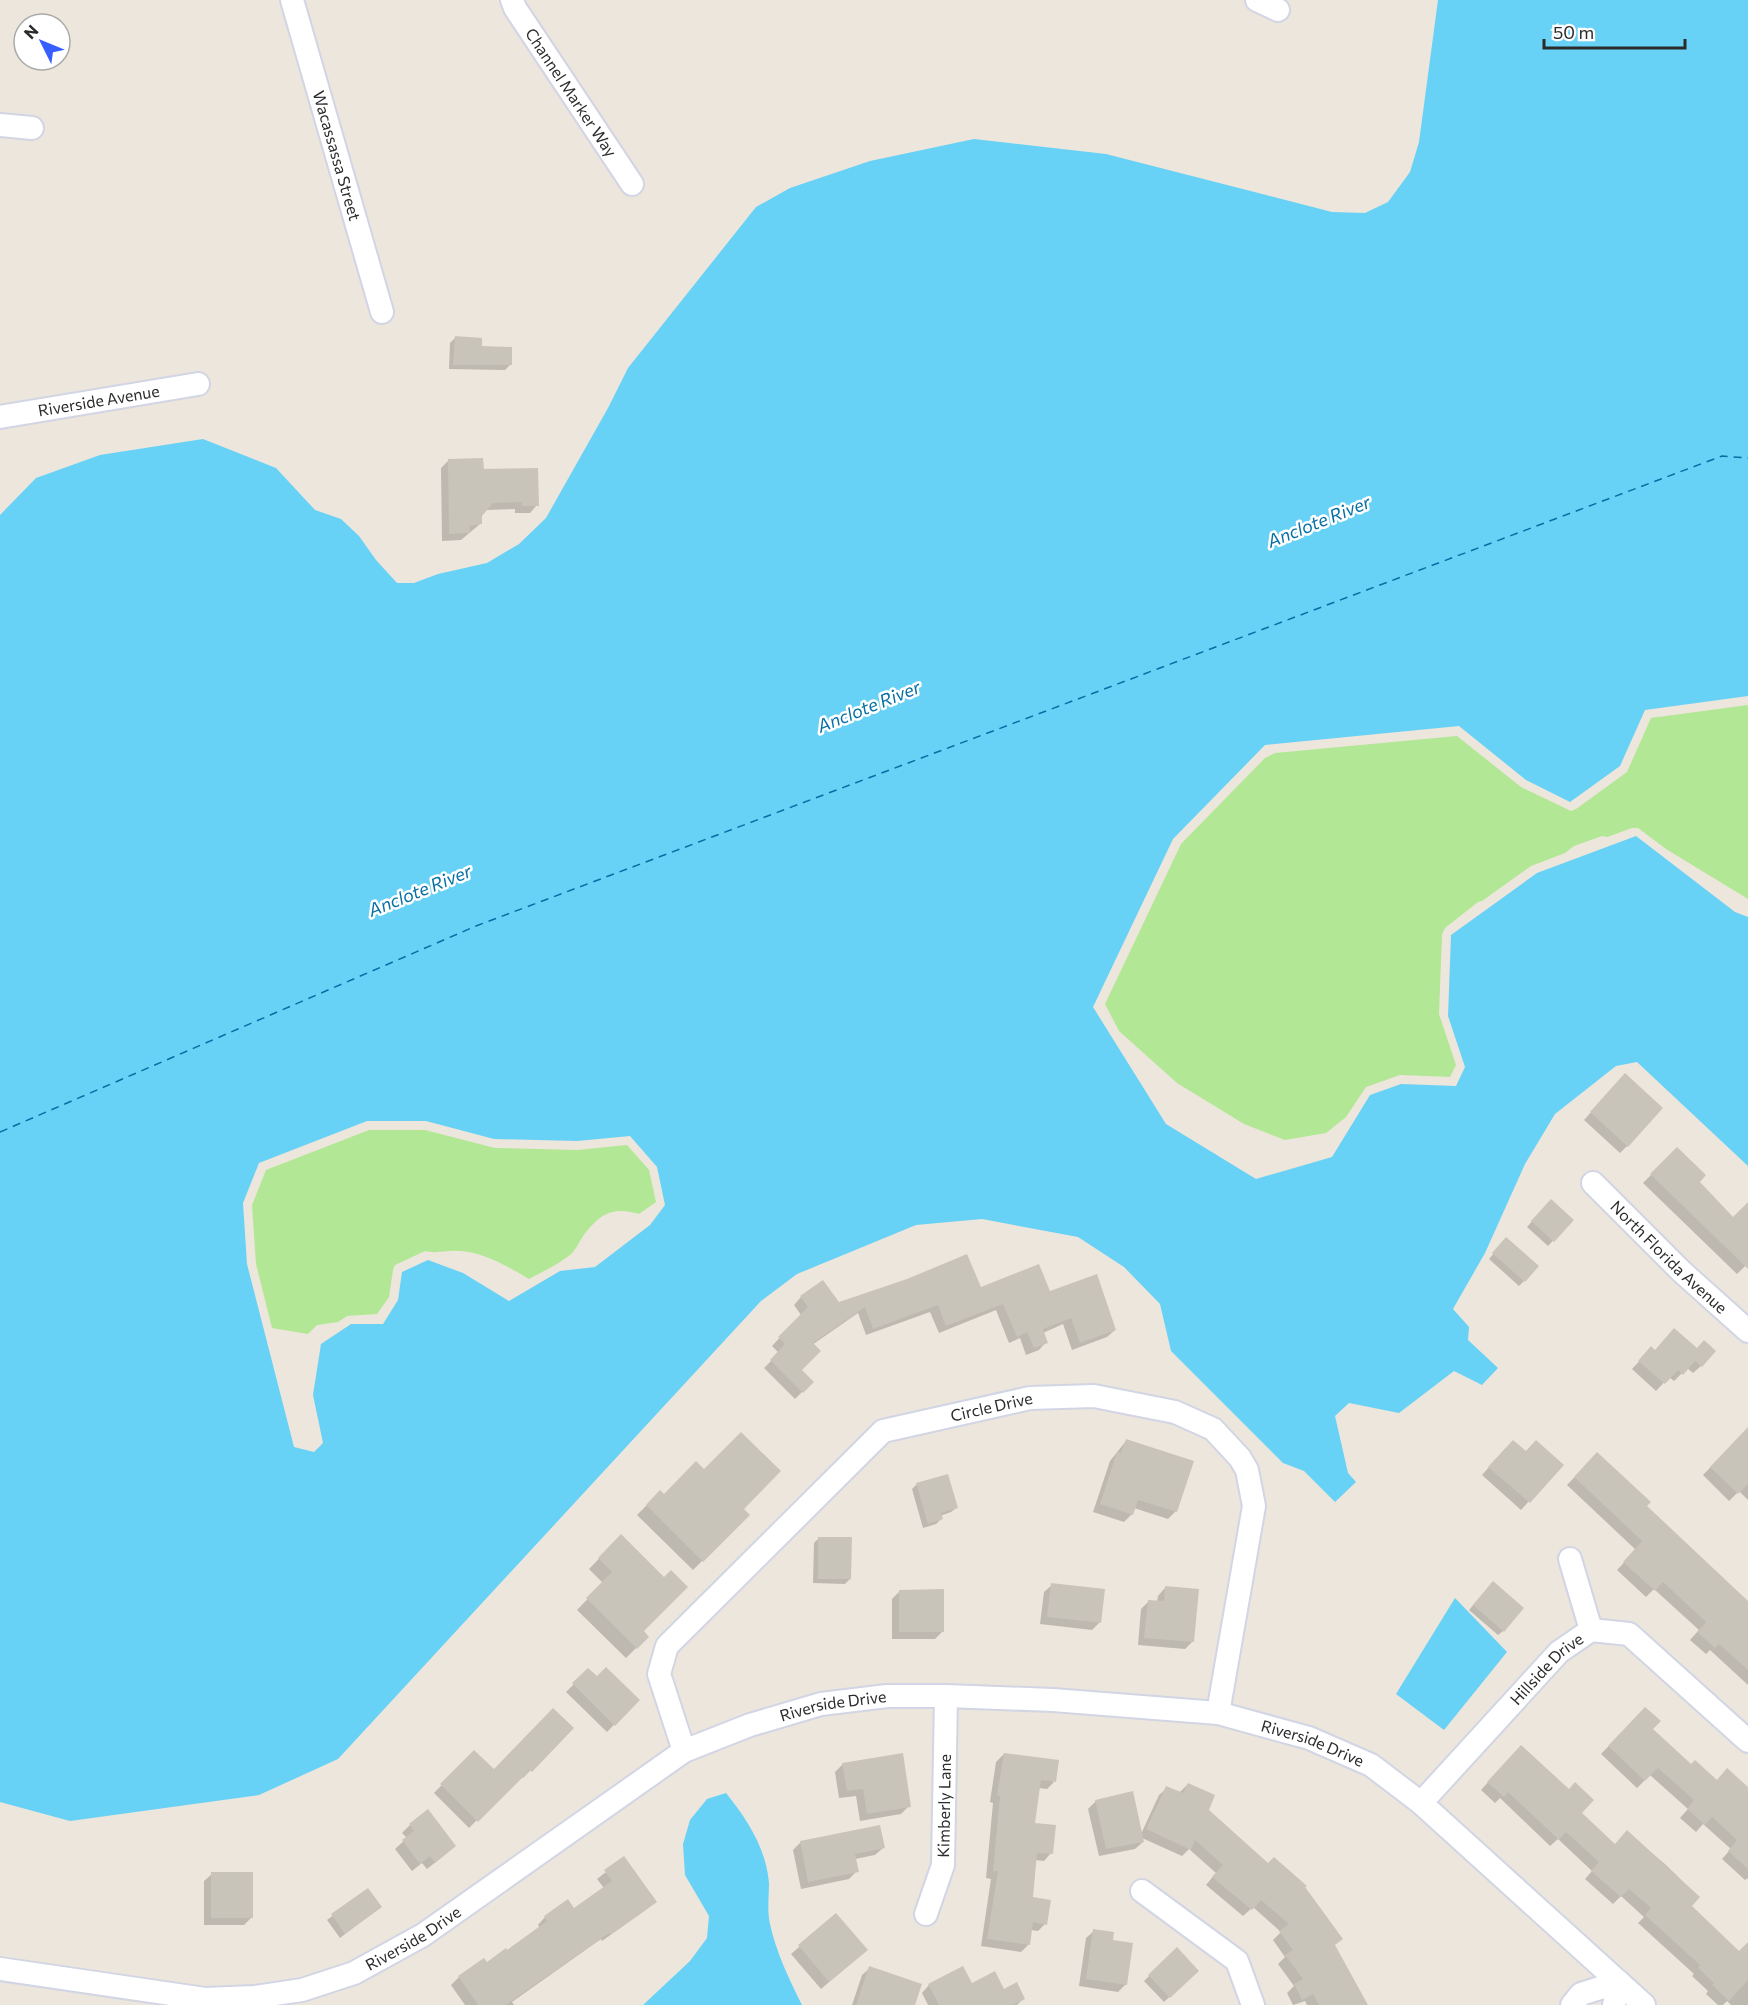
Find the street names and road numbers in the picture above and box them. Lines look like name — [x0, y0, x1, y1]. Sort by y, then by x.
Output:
street label: Channel Marker Way — [522, 24, 621, 160]
street label: Wacassassa Street — [310, 88, 365, 223]
street label: Riverside Avenue — [36, 381, 161, 420]
street label: North Florida Avenue — [1607, 1196, 1731, 1317]
street label: Circle Drive — [949, 1388, 1034, 1425]
street label: Hillside Drive — [1506, 1628, 1586, 1708]
street label: Riverside Drive — [777, 1686, 887, 1725]
street label: Riverside Drive — [1259, 1715, 1367, 1770]
street label: Kimberly Lane — [933, 1754, 954, 1858]
street label: Riverside Drive — [362, 1902, 464, 1974]

